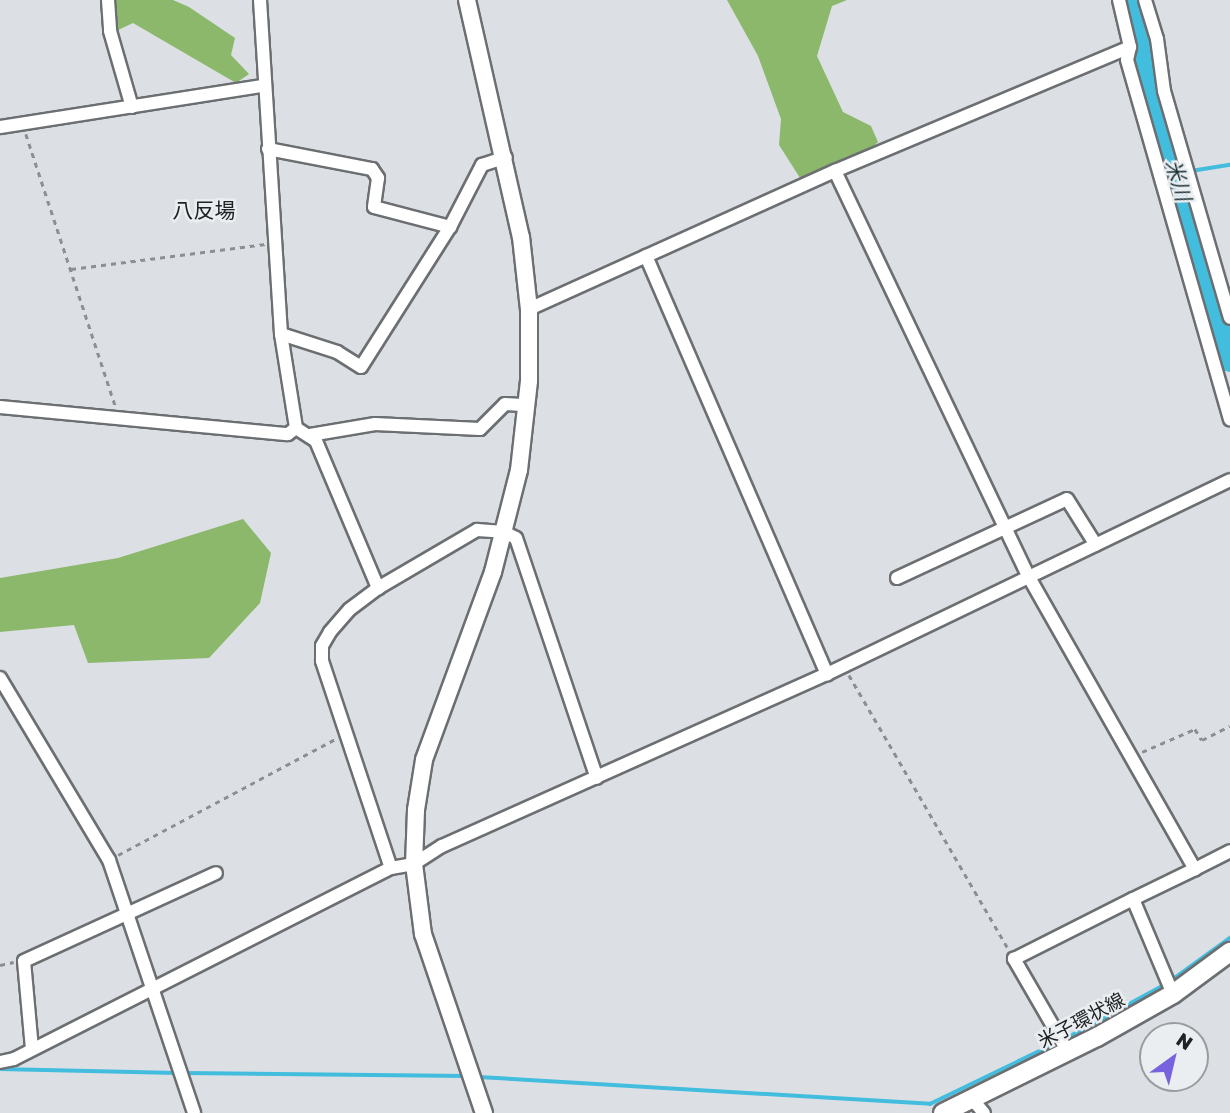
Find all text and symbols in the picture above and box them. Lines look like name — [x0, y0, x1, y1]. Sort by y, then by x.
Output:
water label: 米川 — [1161, 156, 1197, 204]
district label: 八反場 — [173, 197, 235, 223]
street label: 米子環状線 — [1034, 988, 1128, 1052]
north arrow — [1139, 1022, 1209, 1092]
text: N — [1172, 1027, 1197, 1054]

